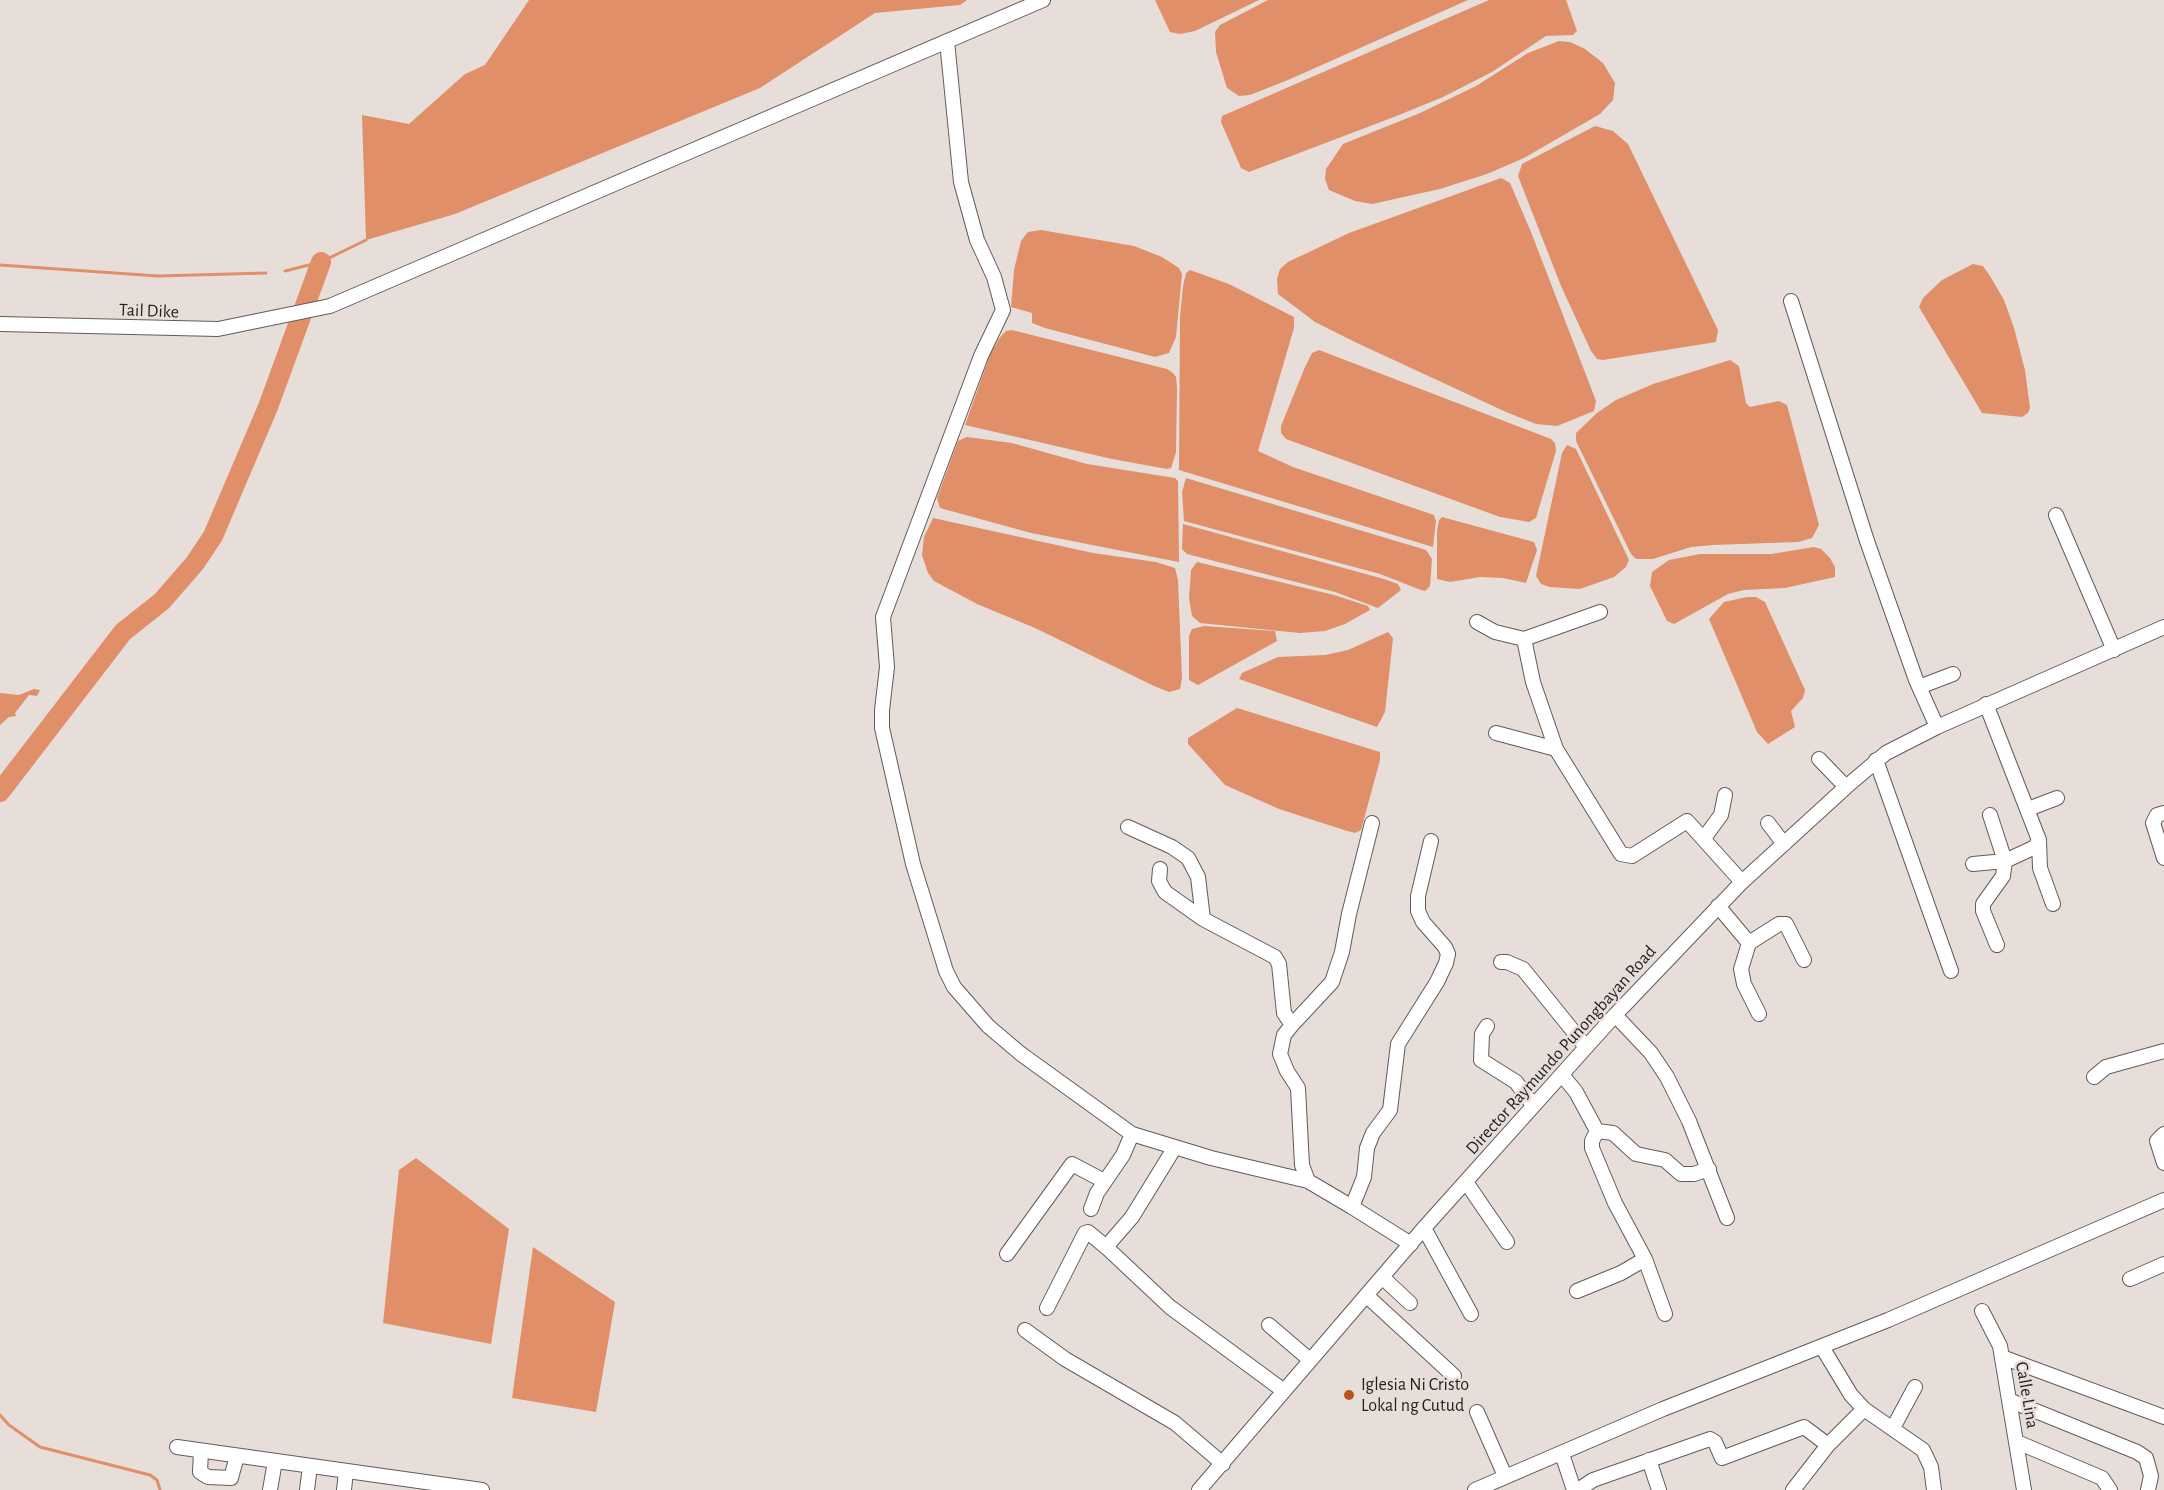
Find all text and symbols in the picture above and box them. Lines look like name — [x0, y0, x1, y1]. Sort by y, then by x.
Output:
street label: Tail Dike — [119, 299, 179, 323]
street label: Director Raymundo Punongbayan Road — [1461, 941, 1661, 1159]
street label: Calle Lina — [2011, 1360, 2043, 1430]
place label: Iglesia Ni Cristo Lokal ng Cutud — [1361, 1374, 1469, 1416]
marker: Iglesia Ni Cristo Lokal ng Cutud — [1342, 1388, 1356, 1402]

